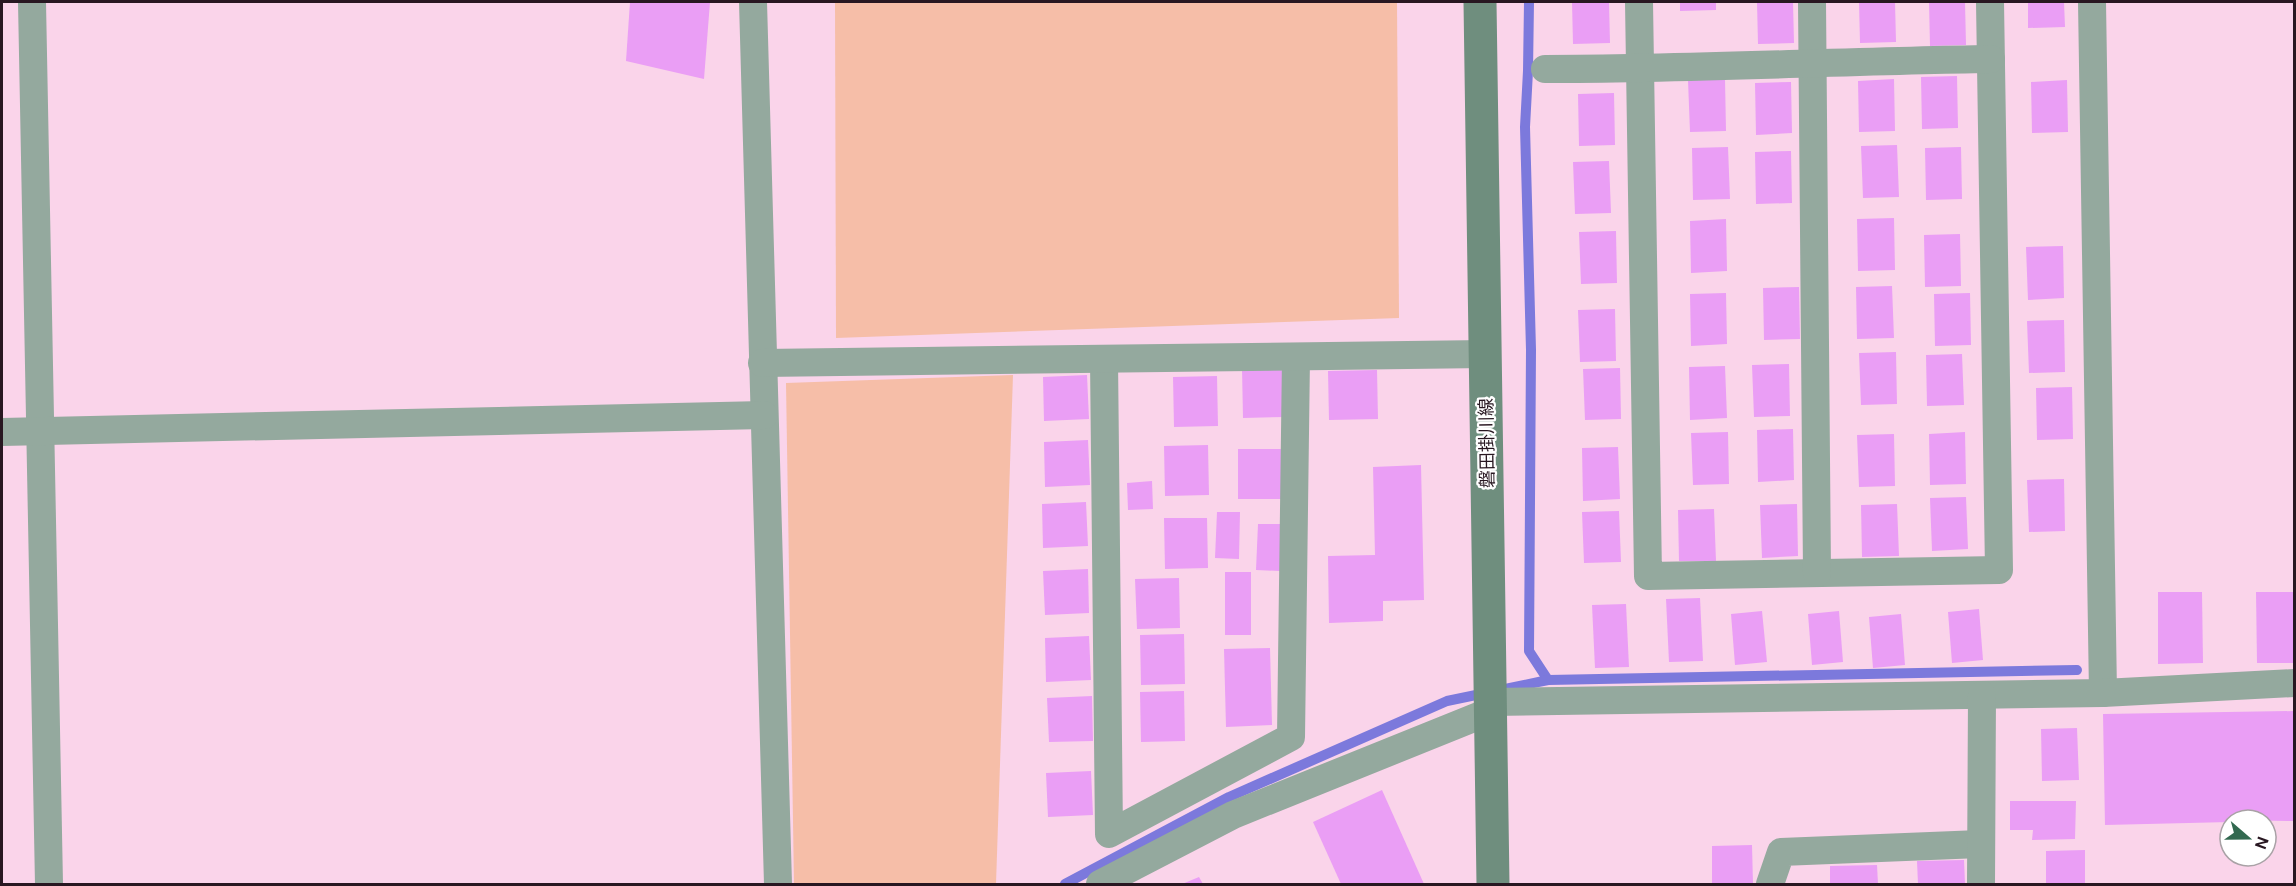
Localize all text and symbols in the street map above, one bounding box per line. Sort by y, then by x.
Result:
street label: 磐田掛川線 [1474,398,1500,488]
north arrow [2218,808,2278,868]
text: N [2250,834,2273,852]

